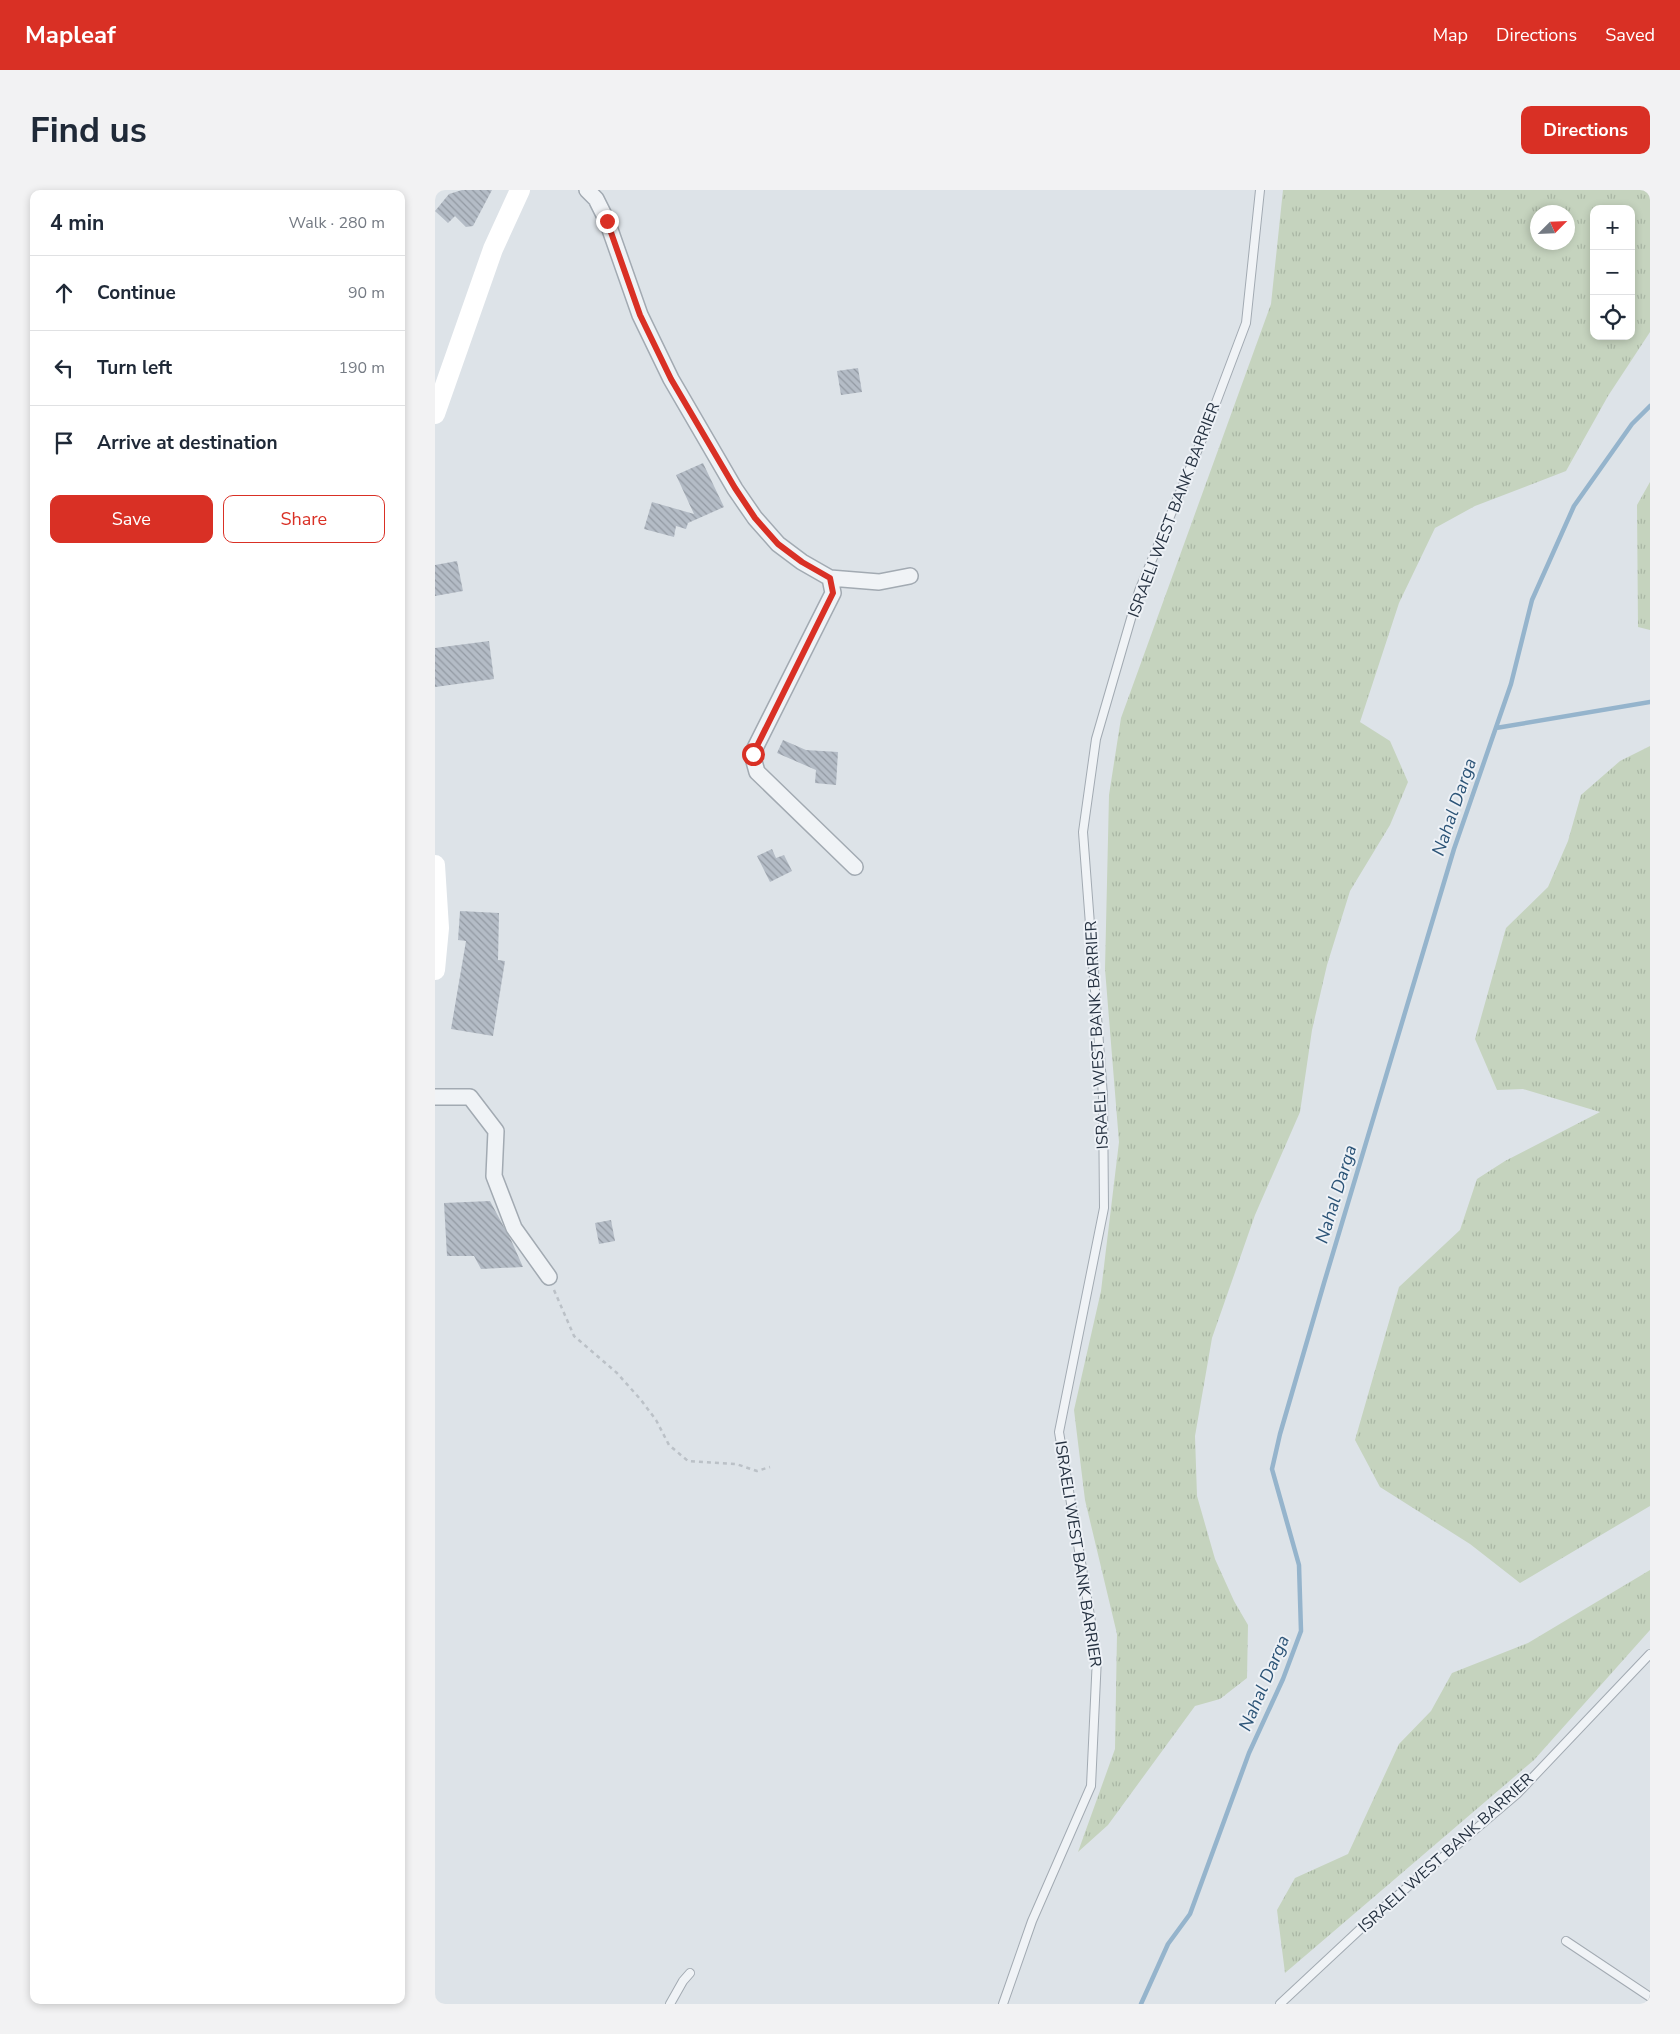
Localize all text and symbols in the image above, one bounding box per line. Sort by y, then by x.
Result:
text: Mapleaf [25,19,116,51]
text: Map [1433,23,1468,47]
text: Directions [1496,23,1577,47]
text: Saved [1605,23,1655,47]
button: Directions [1521,106,1650,154]
text: Find us [30,107,147,154]
north arrow [1530,205,1575,250]
map controls [1590,205,1635,340]
button: + [1590,205,1635,250]
text: 4 min [50,209,104,237]
route end [596,210,619,233]
text: Walk · 280 m [289,212,385,234]
button: − [1590,250,1635,295]
icon: ahead [50,279,78,307]
text: Continue [97,280,176,306]
text: 90 m [348,282,385,304]
button: locate [1590,295,1635,340]
icon: left [50,354,78,382]
text: Turn left [97,355,172,381]
text: 190 m [338,357,385,379]
street label: ISRAELI WEST BANK BARRIER [1123,399,1225,621]
icon: arrive [50,429,78,457]
text: Arrive at destination [97,430,278,456]
button: Save [50,495,213,543]
button: Share [223,495,385,543]
route start [742,743,765,766]
water label: Nahal Darga [1426,755,1482,859]
street label: ISRAELI WEST BANK BARRIER [1080,920,1114,1150]
water label: Nahal Darga [1310,1142,1362,1246]
street label: ISRAELI WEST BANK BARRIER [1049,1439,1107,1669]
water label: Nahal Darga [1233,1631,1295,1735]
street label: ISRAELI WEST BANK BARRIER [1354,1768,1539,1938]

